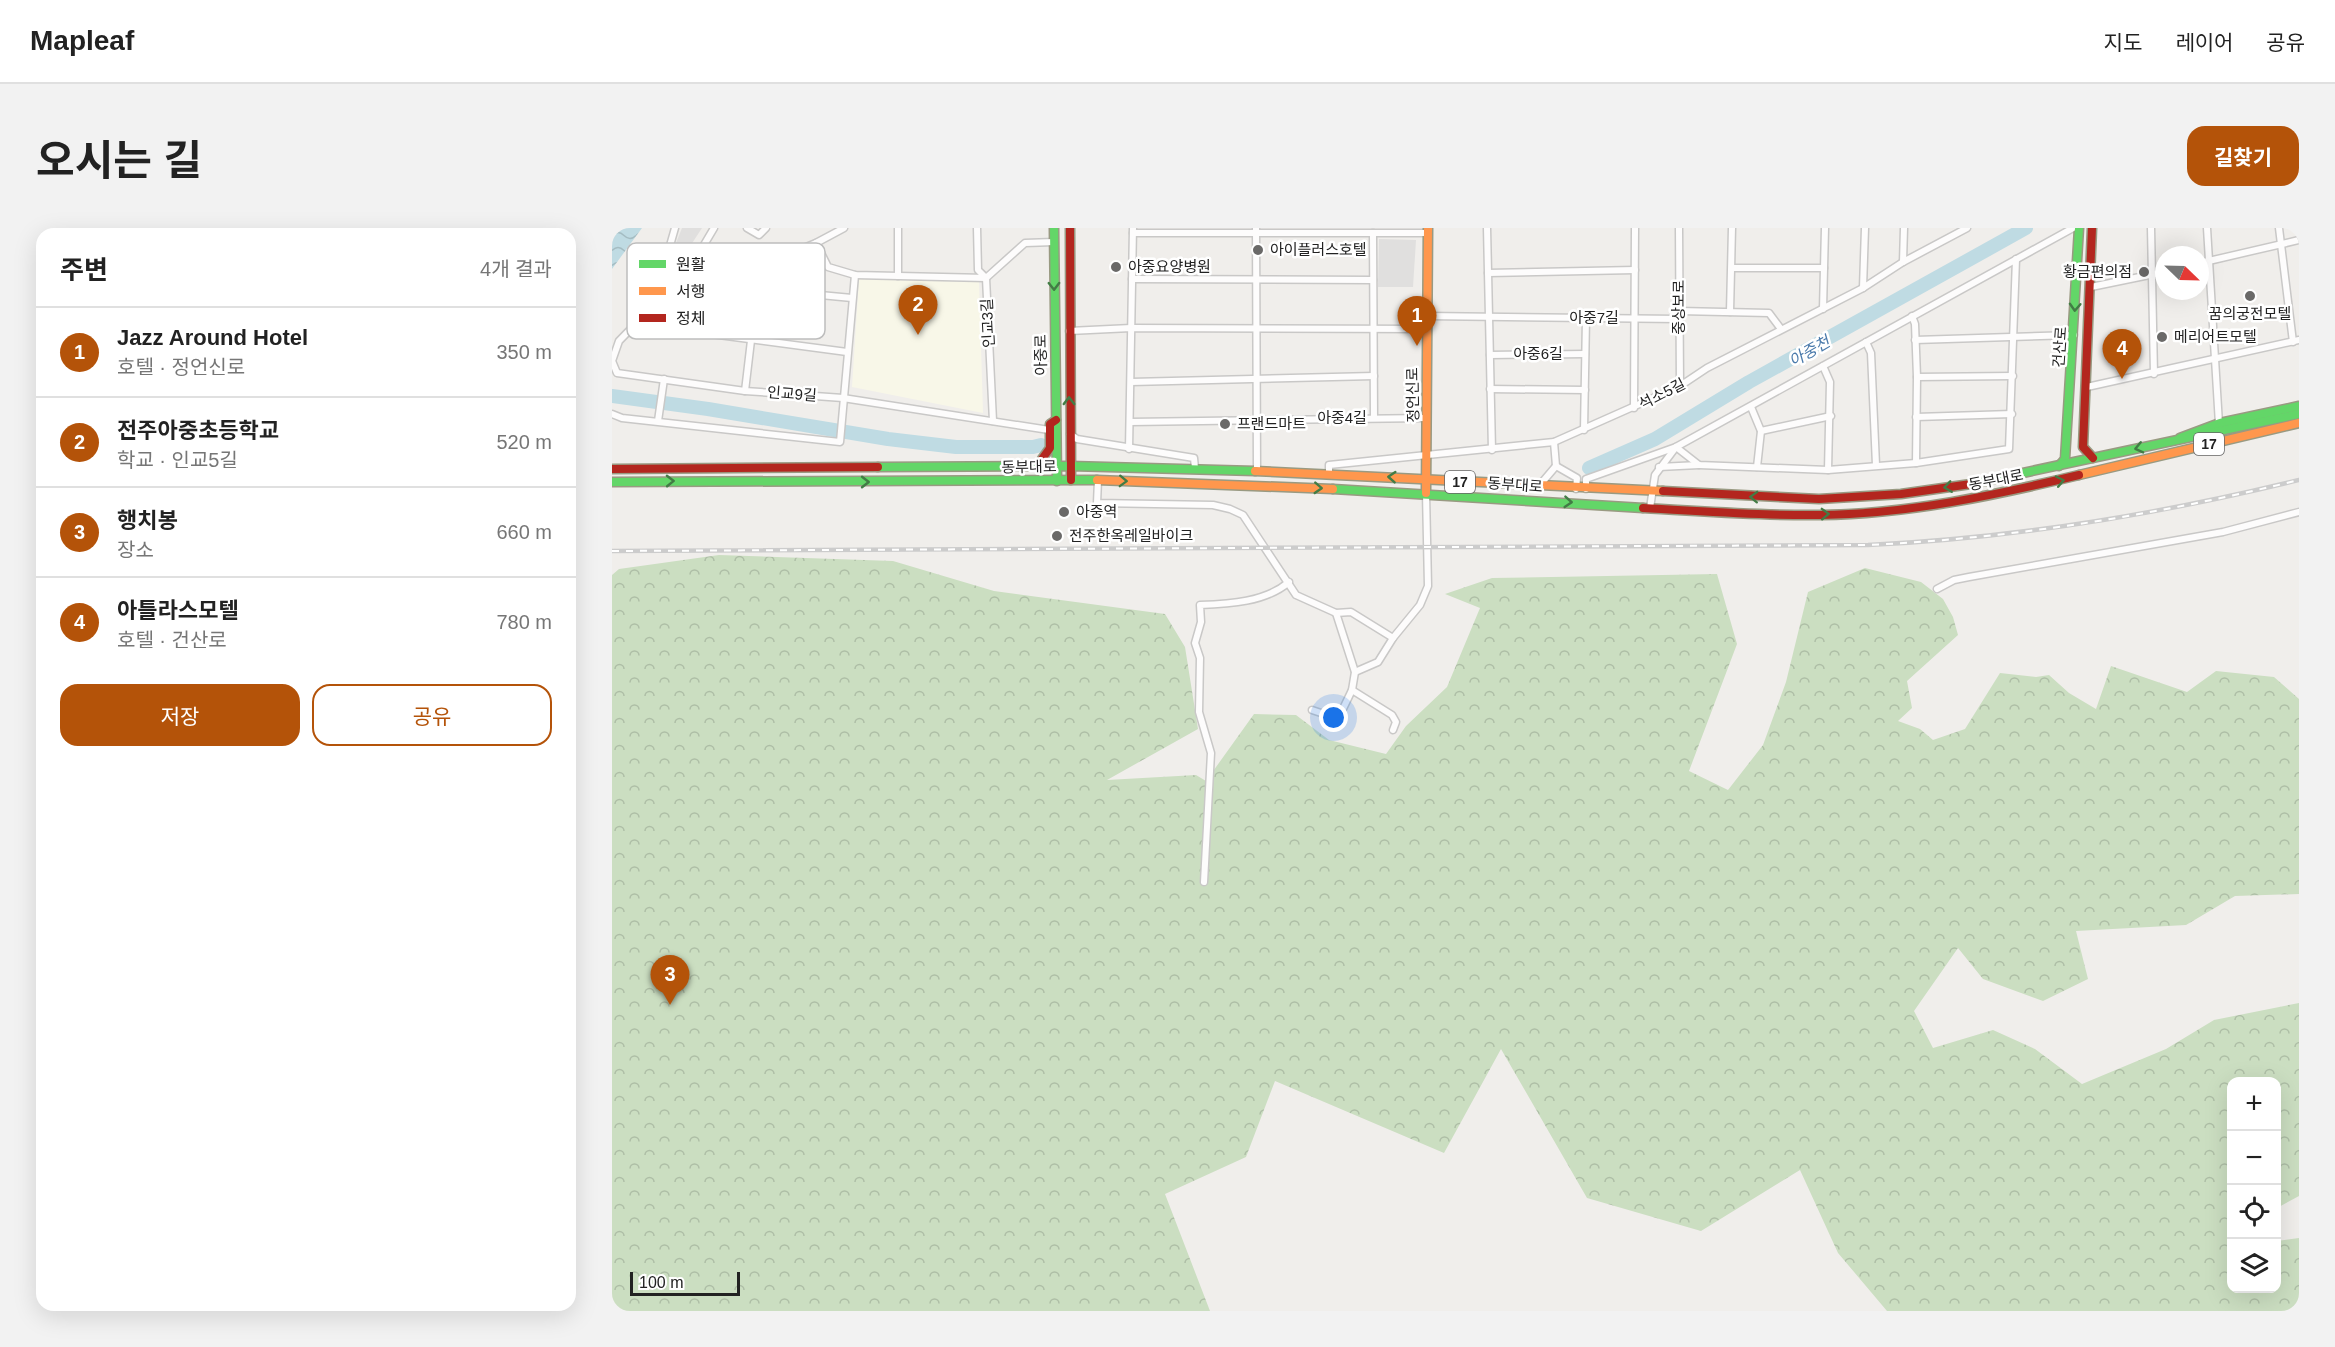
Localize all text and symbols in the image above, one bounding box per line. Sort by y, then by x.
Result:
text: Mapleaf [30,25,134,56]
text: 지도 [2104,31,2142,54]
text: 레이어 [2175,31,2233,54]
text: 공유 [2266,31,2305,54]
button: 길찾기 [2187,126,2299,186]
text: 오시는 길 [36,137,202,184]
place label: 아이플러스호텔 [1270,241,1367,258]
legend [627,243,825,339]
marker: 아이플러스호텔 [1251,243,1265,257]
north arrow [2155,246,2209,300]
text: 주변 [60,255,108,285]
text: 원활 [676,256,706,273]
text: 4개 결과 [480,258,552,280]
place label: 아중요양병원 [1128,258,1211,275]
marker: 아중요양병원 [1109,260,1123,274]
place label: 황금편의점 [2063,263,2132,280]
marker: 황금편의점 [2137,265,2151,279]
street label: 중상보로 [1670,279,1687,335]
one-way arrow [1048,282,1060,291]
text: 서행 [676,283,705,300]
pin: 2 [898,285,938,335]
marker: 꿈의궁전모텔 [2243,289,2257,303]
pin: 1 [1398,296,1436,346]
street label: 인교3길 [978,298,997,348]
one-way arrow [2069,303,2082,312]
place label: 꿈의궁전모텔 [2209,305,2291,322]
street label: 아중7길 [1569,309,1619,326]
text: 정체 [676,310,705,327]
text: Jazz Around Hotel [117,325,308,350]
street label: 건산로 [2050,326,2069,368]
place label: 메리어트모텔 [2174,328,2257,345]
pin: 4 [2102,330,2142,379]
marker: 메리어트모텔 [2155,330,2169,344]
water label: 아중천 [1786,332,1835,370]
street label: 아중로 [1032,334,1049,376]
text: 1 [74,341,85,363]
text: 350 m [496,341,552,363]
street label: 아중6길 [1513,345,1563,362]
text: 호텔 · 정언신로 [117,356,245,378]
street label: 정언신로 [1404,367,1421,423]
street label: 석소5길 [1636,375,1688,412]
street label: 인교9길 [767,383,817,404]
one-way arrow [1063,396,1075,405]
street label: 아중4길 [1317,409,1367,426]
place label: 프랜드마트 [1237,415,1306,432]
marker: 프랜드마트 [1218,417,1232,431]
text: 전주아중초등학교 [117,418,279,443]
text: 2 [74,431,85,453]
text: 520 m [496,431,552,453]
road number: 17 [2194,433,2224,455]
one-way arrow [2134,440,2144,453]
text: 학교 · 인교5길 [117,449,238,471]
street label: 동부대로 [1001,458,1057,475]
street label: 동부대로 [1967,466,2025,493]
one-way arrow [1387,471,1396,484]
road number: 17 [1445,471,1475,493]
one-way arrow [1119,474,1128,487]
street label: 동부대로 [1487,474,1543,495]
one-way arrow [666,475,675,487]
one-way arrow [2054,475,2064,488]
one-way arrow [861,476,870,488]
one-way arrow [1314,481,1323,494]
one-way arrow [1944,481,1953,493]
one-way arrow [1750,491,1759,504]
one-way arrow [1563,496,1572,509]
place label: 아중역 [1076,503,1117,520]
marker: 아중역 [1057,505,1071,519]
text: 행치봉 [117,508,178,533]
one-way arrow [1821,508,1830,521]
text: 3 [74,521,85,543]
text: 660 m [496,521,552,543]
place label: 전주한옥레일바이크 [1069,527,1193,544]
marker: 전주한옥레일바이크 [1050,529,1064,543]
text: 장소 [117,539,154,561]
text: 아틀라스모텔 [117,598,238,623]
text: 4 [74,611,85,633]
text: 780 m [496,611,552,633]
text: 호텔 · 건산로 [117,629,227,651]
button: 저장 [60,684,300,746]
button: 공유 [312,684,552,746]
your location [1319,703,1348,732]
pin: 3 [650,956,690,1005]
map controls [2227,1077,2281,1293]
button: + [2227,1077,2281,1131]
button: − [2227,1131,2281,1185]
button: locate [2227,1185,2281,1239]
button: layers [2227,1239,2281,1293]
scale bar [630,1269,740,1296]
text: 100 m [639,1274,683,1291]

